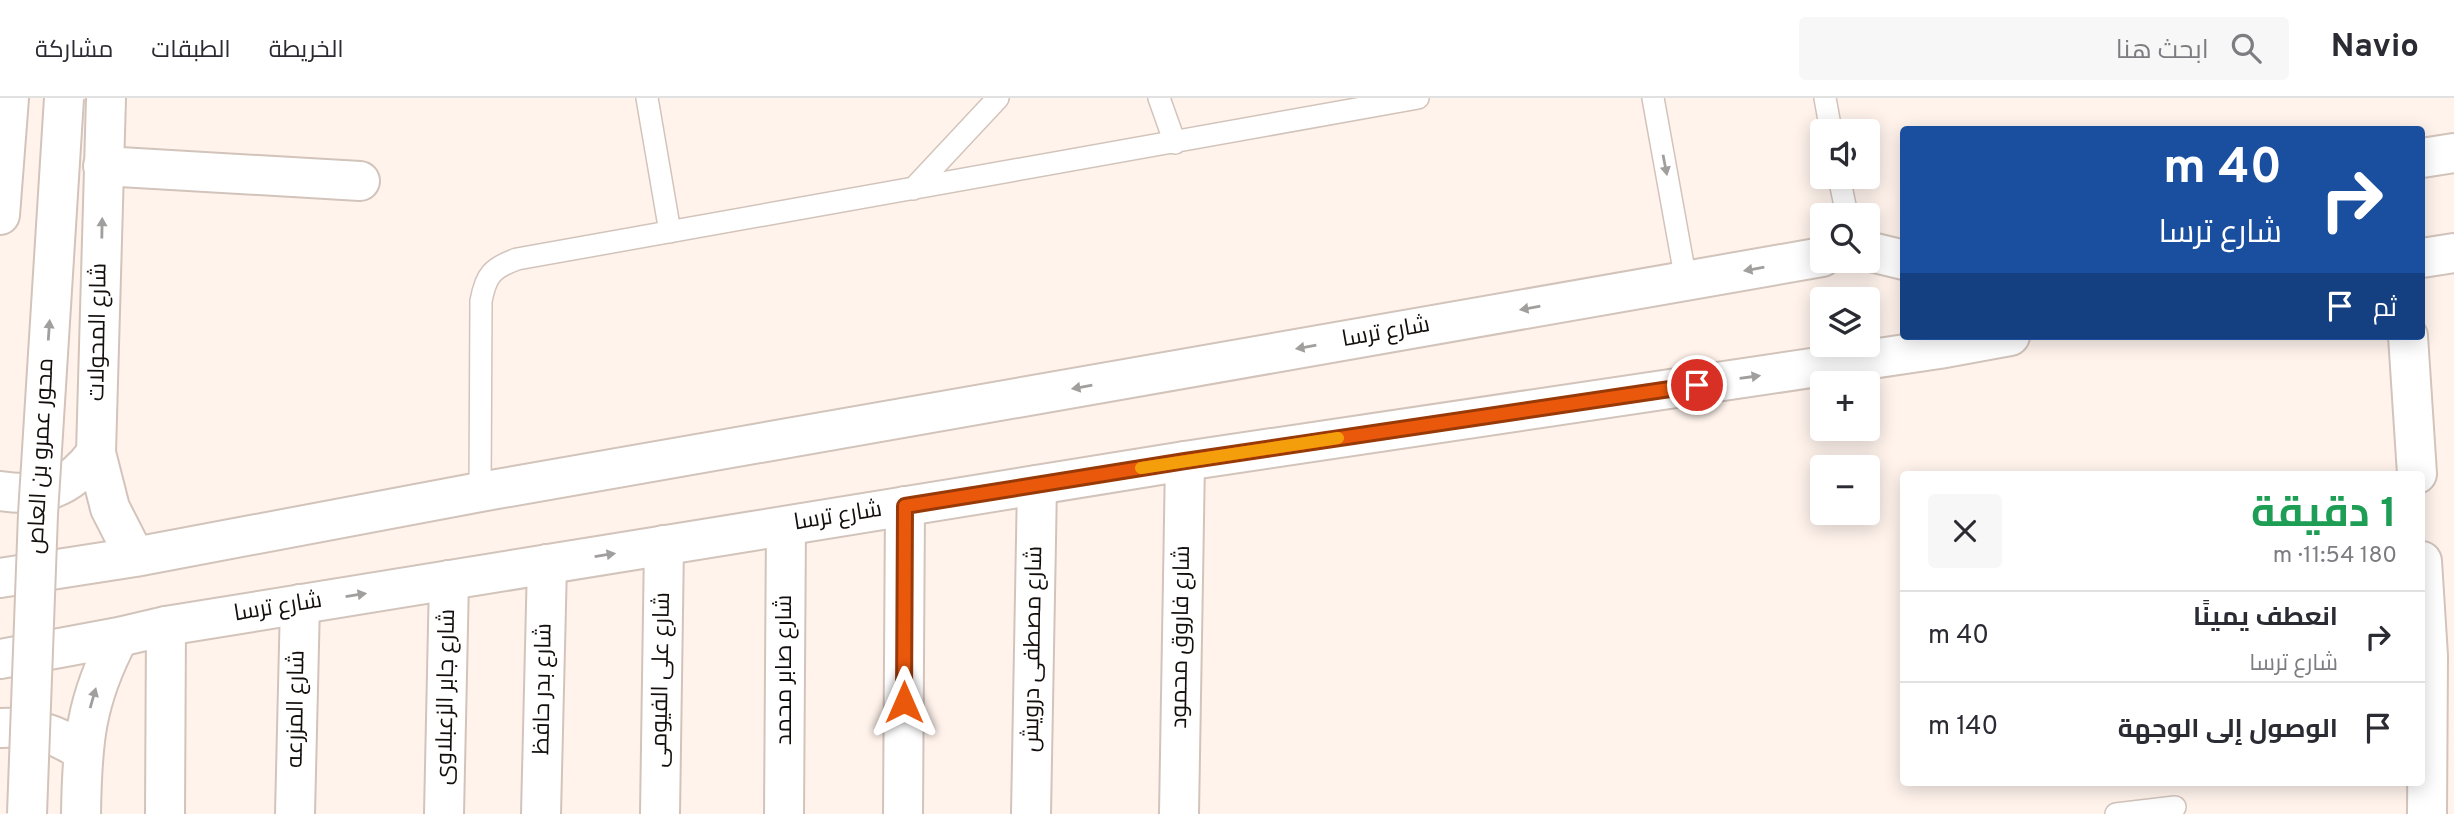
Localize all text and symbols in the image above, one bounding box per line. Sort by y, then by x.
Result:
search box [1799,17,2289,80]
text: Navio [2331,27,2419,69]
icon: search [2227,29,2265,67]
text: ابحث هنا [2116,35,2209,68]
text: مشاركة [35,36,113,66]
text: الطبقات [151,36,231,66]
text: الخريطة [269,36,344,66]
map controls [1810,119,1880,525]
button: sound [1810,119,1880,189]
text: 40 m [2163,139,2282,201]
one-way arrow [1660,154,1671,176]
icon: right [2306,154,2397,245]
button: search [1810,203,1880,273]
text: شارع ترسا [2158,214,2282,254]
one-way arrow [96,216,107,238]
street label: شارع المحولات [83,263,115,401]
one-way arrow [1743,264,1765,275]
button: layers [1810,287,1880,357]
icon: arrive [2321,287,2359,325]
text: ثم [2373,293,2397,326]
one-way arrow [1519,303,1541,314]
street label: شارع ترسا [1340,311,1432,355]
one-way arrow [44,319,55,341]
one-way arrow [1295,342,1317,353]
pin [1667,355,1727,415]
street label: محور عمرو بن العاص [22,357,62,555]
icon: arrive [1678,366,1716,404]
one-way arrow [1739,371,1761,382]
button: + [1810,371,1880,441]
one-way arrow [1071,381,1093,392]
button: − [1810,455,1880,525]
text: 1 دقيقة [2251,489,2397,542]
button: close [1928,494,2002,568]
street label: شارع ترسا [792,496,884,538]
text: 180 m · 11:54 [2273,542,2397,571]
street label: شارع مصطفى درويش [1018,545,1050,753]
street label: شارع فاروق محمود [1166,545,1198,729]
one-way arrow [594,549,616,560]
street label: شارع ترسا [232,587,324,629]
one-way arrow [346,589,368,600]
street label: شارع على الفيومى [646,592,678,768]
street label: شارع صابر محمد [771,595,800,745]
text: انعطف يمينًا [2193,602,2338,635]
street label: شارع جابر الزعبلاوى [431,609,463,785]
icon: right [2359,618,2397,656]
text: 40 m [1928,620,1989,653]
street label: شارع بدر حافظ [528,623,560,755]
street label: شارع المزرعه [281,650,313,768]
text: شارع ترسا [2249,650,2338,679]
position arrow [867,665,941,739]
one-way arrow [88,687,98,708]
icon: arrive [2359,709,2397,747]
text: 140 m [1928,711,1998,744]
text: الوصول إلى الوجهة [2118,714,2338,747]

